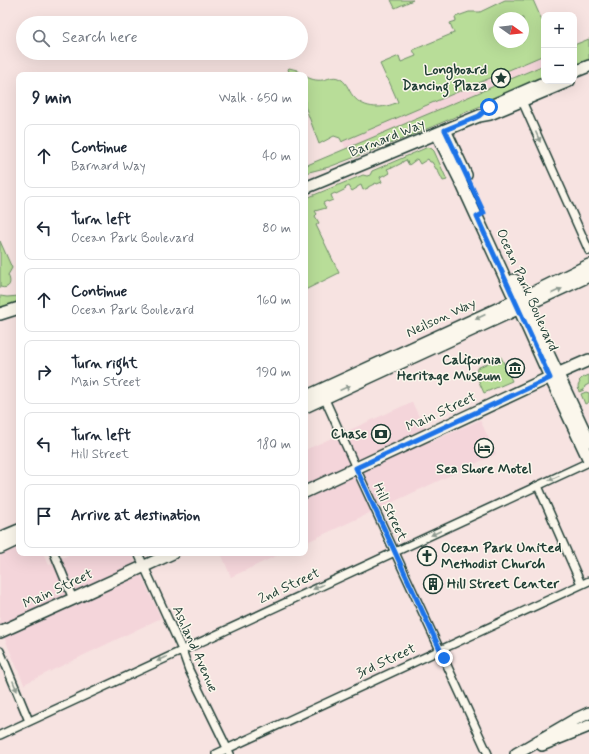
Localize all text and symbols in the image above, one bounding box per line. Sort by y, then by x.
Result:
north arrow [493,12,529,48]
map controls [541,12,577,84]
button: + [541,12,577,48]
search box [16,16,308,60]
icon: search [30,27,52,49]
text: Search here [62,28,138,48]
button: − [541,48,577,84]
place label: Longboard Dancing Plaza [402,61,487,98]
place icon: Longboard Dancing Plaza [490,67,512,89]
text: 9 min [32,87,72,109]
text: Walk · 650 m [219,90,292,107]
route start [480,98,498,116]
street label: Barnard Way [346,115,428,161]
one-way arrow [535,131,541,142]
text: Continue [71,138,127,158]
icon: ahead [33,145,55,167]
text: 40 m [262,148,291,165]
text: Barnard Way [71,158,146,175]
text: Turn left [71,210,131,230]
icon: left [33,217,55,239]
text: 80 m [262,220,291,237]
street label: Ocean Park Boulevard [492,226,562,354]
text: Ocean Park Boulevard [71,230,194,247]
text: Continue [71,282,127,302]
one-way arrow [552,288,563,294]
icon: ahead [33,289,55,311]
text: 160 m [256,292,291,309]
street label: Neilson Way [403,294,479,342]
text: Ocean Park Boulevard [71,302,194,319]
one-way arrow [474,313,486,320]
place label: California Heritage Museum [397,351,501,386]
text: Turn right [71,354,138,374]
museum icon: California Heritage Museum [504,357,526,379]
icon: right [33,361,55,383]
text: 190 m [256,364,291,381]
text: Main Street [71,374,141,391]
one-way arrow [339,385,350,391]
street label: Main Street [403,388,479,436]
bank icon: Chase [370,423,392,445]
place label: Chase [331,425,367,443]
text: Turn left [71,426,131,446]
icon: left [33,433,55,455]
text: 180 m [256,436,291,453]
hotel icon: Sea Shore Motel [473,437,495,459]
text: Hill Street [71,446,129,463]
place label: Sea Shore Motel [436,460,532,478]
one-way arrow [548,475,559,481]
street label: Hill Street [369,480,412,545]
icon: arrive [33,505,55,527]
text: Arrive at destination [71,506,200,526]
one-way arrow [430,530,441,536]
place label: Ocean Park United Methodist Church [441,539,562,573]
church icon: Ocean Park United Methodist Church [416,545,438,567]
street label: 2nd Street [255,564,323,608]
street label: Main Street [20,565,96,613]
building icon: Hill Street Center [422,573,444,595]
place label: Hill Street Center [447,575,560,593]
one-way arrow [311,585,323,591]
street label: Ashland Avenue [168,603,222,695]
street label: 3rd Street [353,639,419,683]
route end [435,649,453,667]
one-way arrow [156,656,167,662]
one-way arrow [12,680,18,691]

